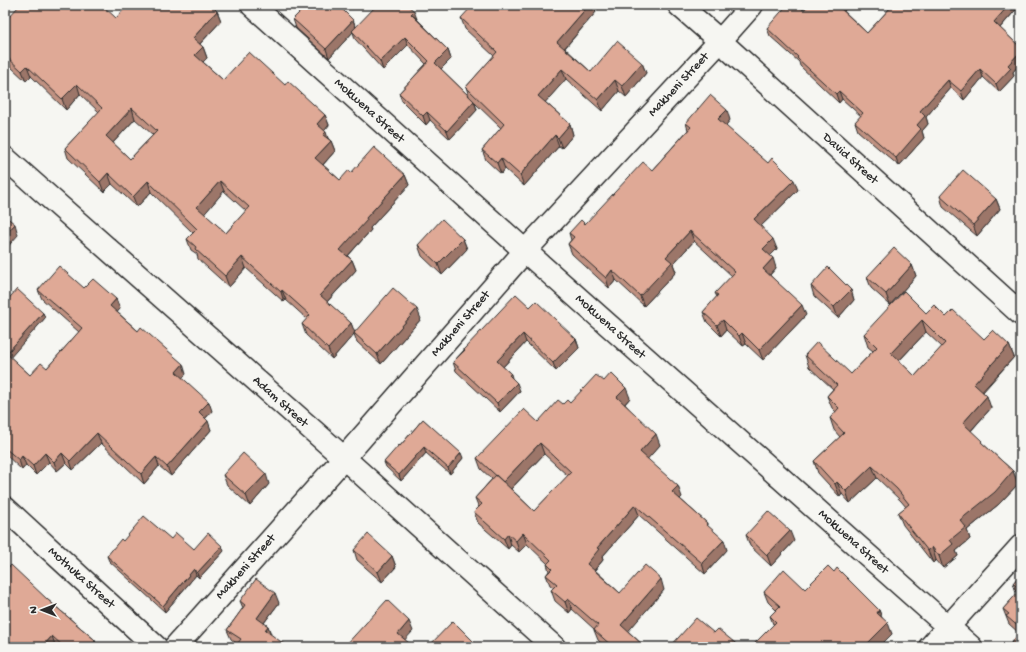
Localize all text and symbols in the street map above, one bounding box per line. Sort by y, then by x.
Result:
street label: Makheni Street [645,48,714,120]
street label: Mokwena Street [331,75,409,148]
street label: David Street [818,129,882,189]
street label: Makheni Street [428,287,495,360]
street label: Mokwena Street [572,291,650,364]
street label: Adam Street [249,373,312,432]
street label: Mokwena Street [815,506,893,579]
street label: Makheni Street [213,530,280,603]
street label: Mothuka Street [44,544,119,613]
north arrow [22,590,62,630]
text: N [28,606,40,614]

